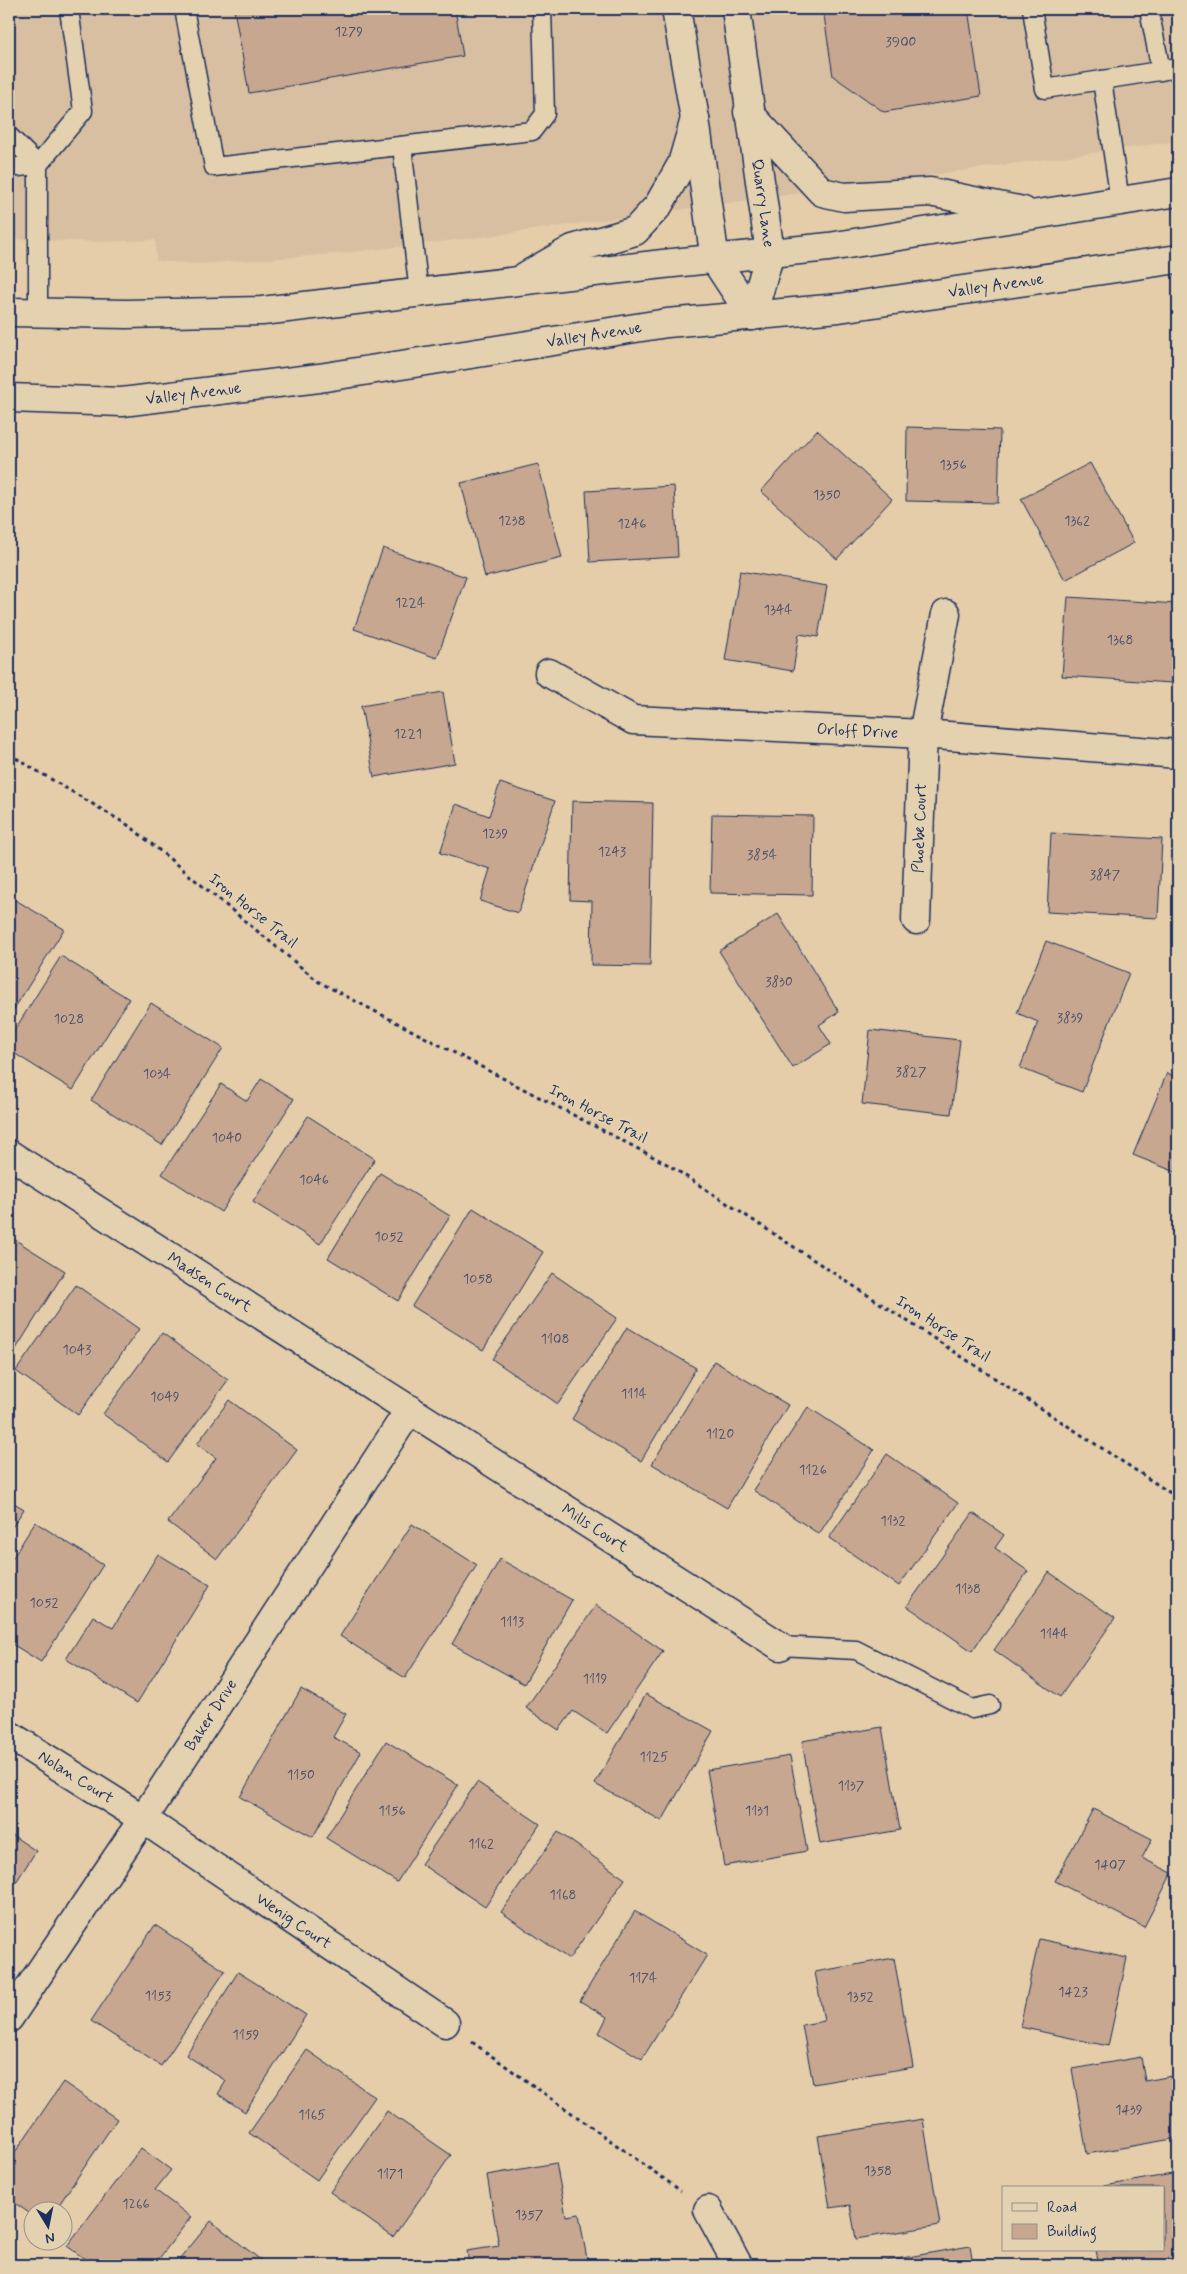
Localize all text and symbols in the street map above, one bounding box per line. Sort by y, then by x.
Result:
house number: 1279 [335,23,363,41]
house number: 3900 [886,33,917,51]
street label: Quarry Lane [746,158,780,249]
street label: Valley Avenue [947,268,1045,303]
street label: Valley Avenue [545,317,644,352]
street label: Valley Avenue [144,377,243,410]
house number: 1356 [939,456,967,474]
house number: 1350 [813,486,841,504]
house number: 1238 [498,512,526,530]
house number: 1362 [1064,512,1090,530]
house number: 1246 [617,515,647,533]
house number: 1224 [395,594,425,612]
house number: 1344 [764,601,792,619]
house number: 1368 [1107,631,1133,649]
street label: Orloff Drive [816,718,899,743]
house number: 1221 [394,725,422,743]
street label: Phoebe Court [907,782,932,873]
house number: 1239 [482,825,508,843]
house number: 1243 [598,843,626,861]
house number: 3854 [747,846,777,864]
house number: 3847 [1090,866,1121,884]
street label: Iron Horse Trail [204,869,302,953]
house number: 3830 [765,973,793,991]
house number: 3839 [1057,1009,1083,1027]
house number: 1028 [54,1010,84,1028]
house number: 3827 [896,1063,927,1081]
house number: 1034 [143,1065,171,1083]
street label: Iron Horse Trail [545,1079,651,1149]
house number: 1040 [212,1129,242,1147]
house number: 1046 [299,1171,329,1189]
house number: 1052 [375,1228,404,1246]
street label: Madsen Court [163,1247,257,1317]
house number: 1058 [463,1270,493,1288]
street label: Iron Horse Trail [892,1291,994,1367]
house number: 1108 [541,1330,569,1348]
house number: 1043 [63,1341,91,1359]
house number: 1114 [621,1385,647,1403]
house number: 1049 [150,1388,180,1406]
house number: 1120 [706,1425,734,1443]
house number: 1126 [799,1461,827,1479]
street label: Mills Court [557,1499,633,1557]
house number: 1132 [881,1512,906,1530]
house number: 1138 [955,1580,981,1598]
house number: 1052 [30,1594,59,1612]
house number: 1113 [500,1613,524,1631]
house number: 1144 [1040,1625,1068,1643]
house number: 1119 [583,1670,607,1688]
street label: Baker Drive [180,1675,242,1755]
street label: Nolan Court [34,1745,118,1809]
house number: 1125 [639,1748,669,1766]
house number: 1150 [287,1766,315,1784]
house number: 1137 [838,1777,865,1795]
house number: 1156 [378,1802,406,1820]
house number: 1131 [745,1802,769,1820]
house number: 1162 [468,1835,494,1853]
house number: 1407 [1094,1856,1126,1874]
house number: 1168 [550,1886,576,1904]
street label: Wenig Court [252,1888,336,1954]
house number: 1174 [629,1969,657,1987]
house number: 1423 [1058,1983,1088,2001]
house number: 1153 [145,1987,171,2005]
house number: 1352 [847,1988,874,2006]
house number: 1159 [233,2026,260,2044]
house number: 1439 [1115,2101,1143,2119]
house number: 1165 [298,2106,326,2124]
house number: 1358 [864,2162,892,2180]
house number: 1171 [377,2165,403,2183]
legend [1002,2186,1164,2252]
house number: 1266 [122,2195,150,2213]
text: Road [1047,2198,1077,2218]
north arrow [22,2202,72,2252]
house number: 1357 [515,2206,544,2224]
text: Building [1047,2222,1097,2243]
text: N [44,2228,56,2247]

